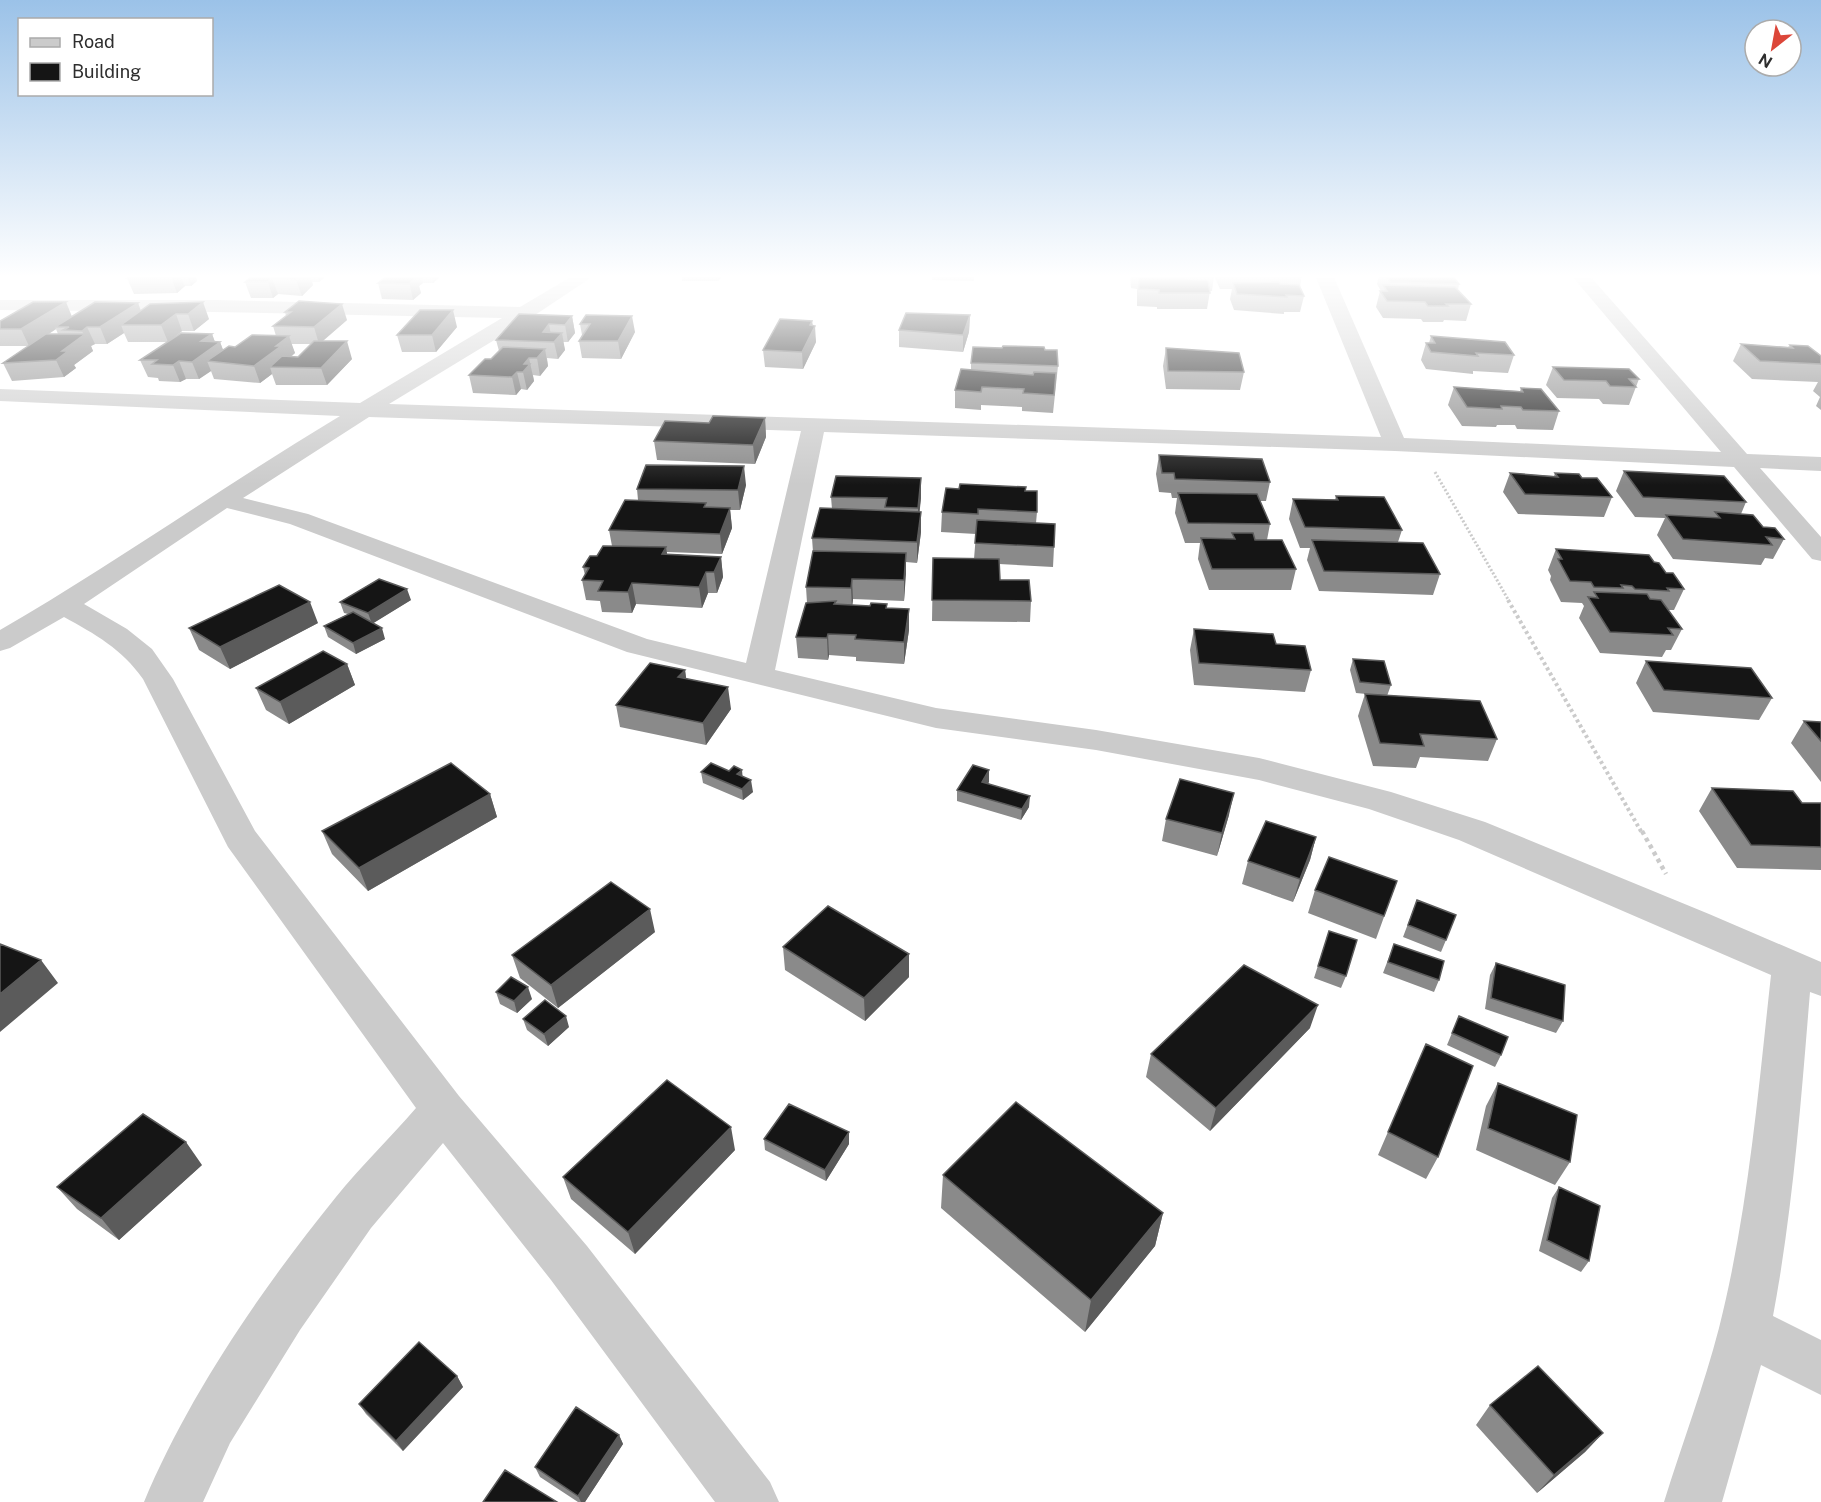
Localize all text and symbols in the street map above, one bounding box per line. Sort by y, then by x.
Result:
legend [18,18,213,96]
north arrow [1743,18,1803,78]
text: Road [72,31,115,52]
text: N [1755,49,1776,72]
text: Building [72,61,141,82]

